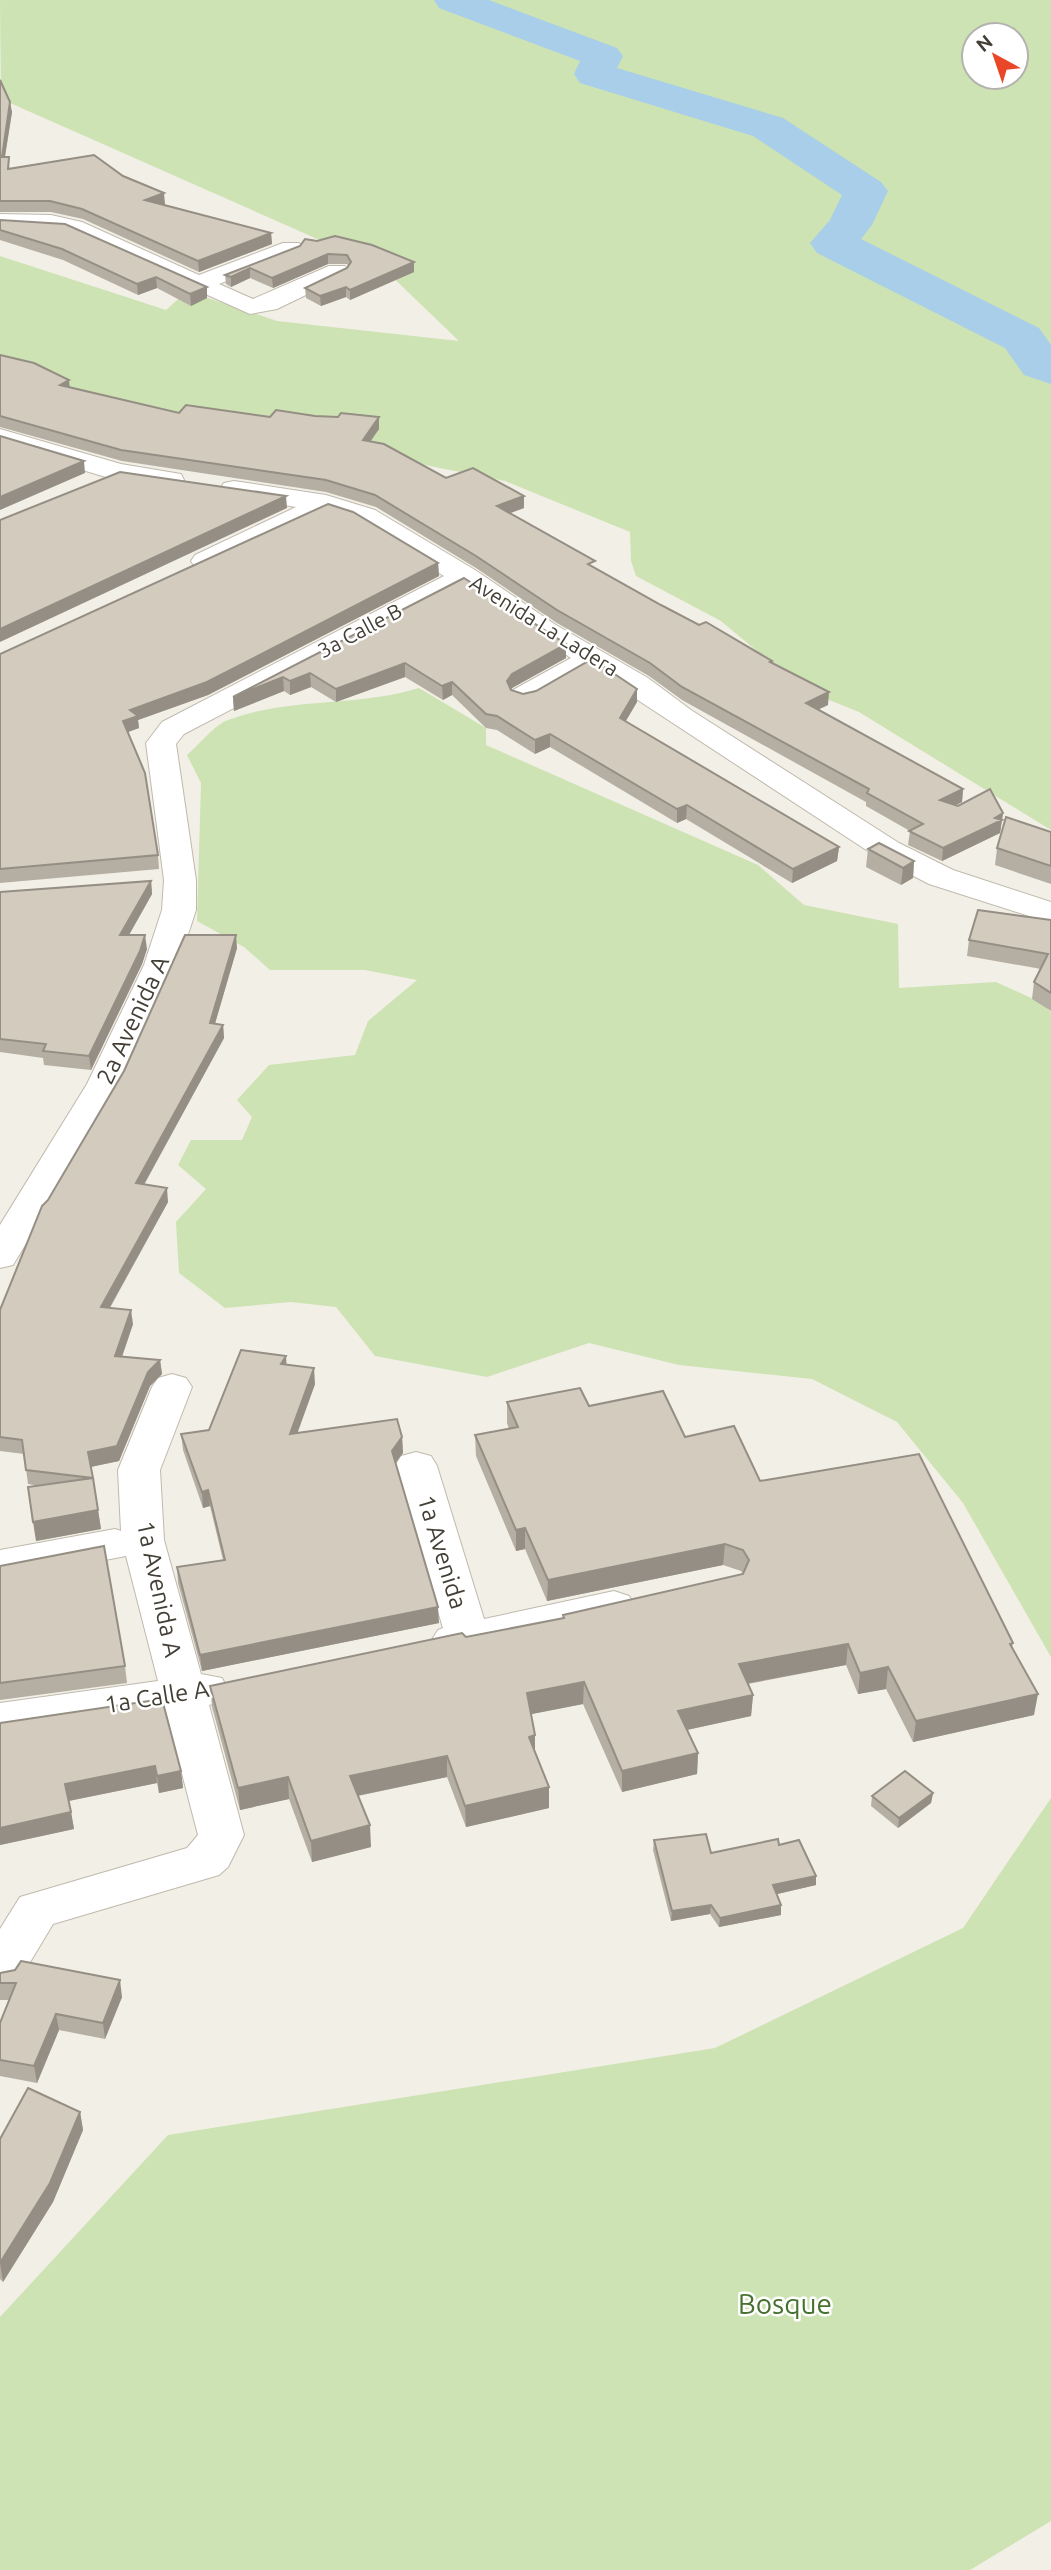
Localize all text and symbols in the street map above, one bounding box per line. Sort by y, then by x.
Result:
north arrow [960,21,1030,91]
text: N [972,30,997,56]
street label: Avenida La Ladera [466,570,623,681]
street label: 3a Calle B [313,598,406,662]
street label: 2a Avenida A [91,951,174,1088]
street label: 1a Avenida [412,1492,473,1612]
street label: 1a Avenida A [132,1518,187,1660]
street label: 1a Calle A [103,1675,211,1718]
park label: Bosque [738,2288,832,2319]

